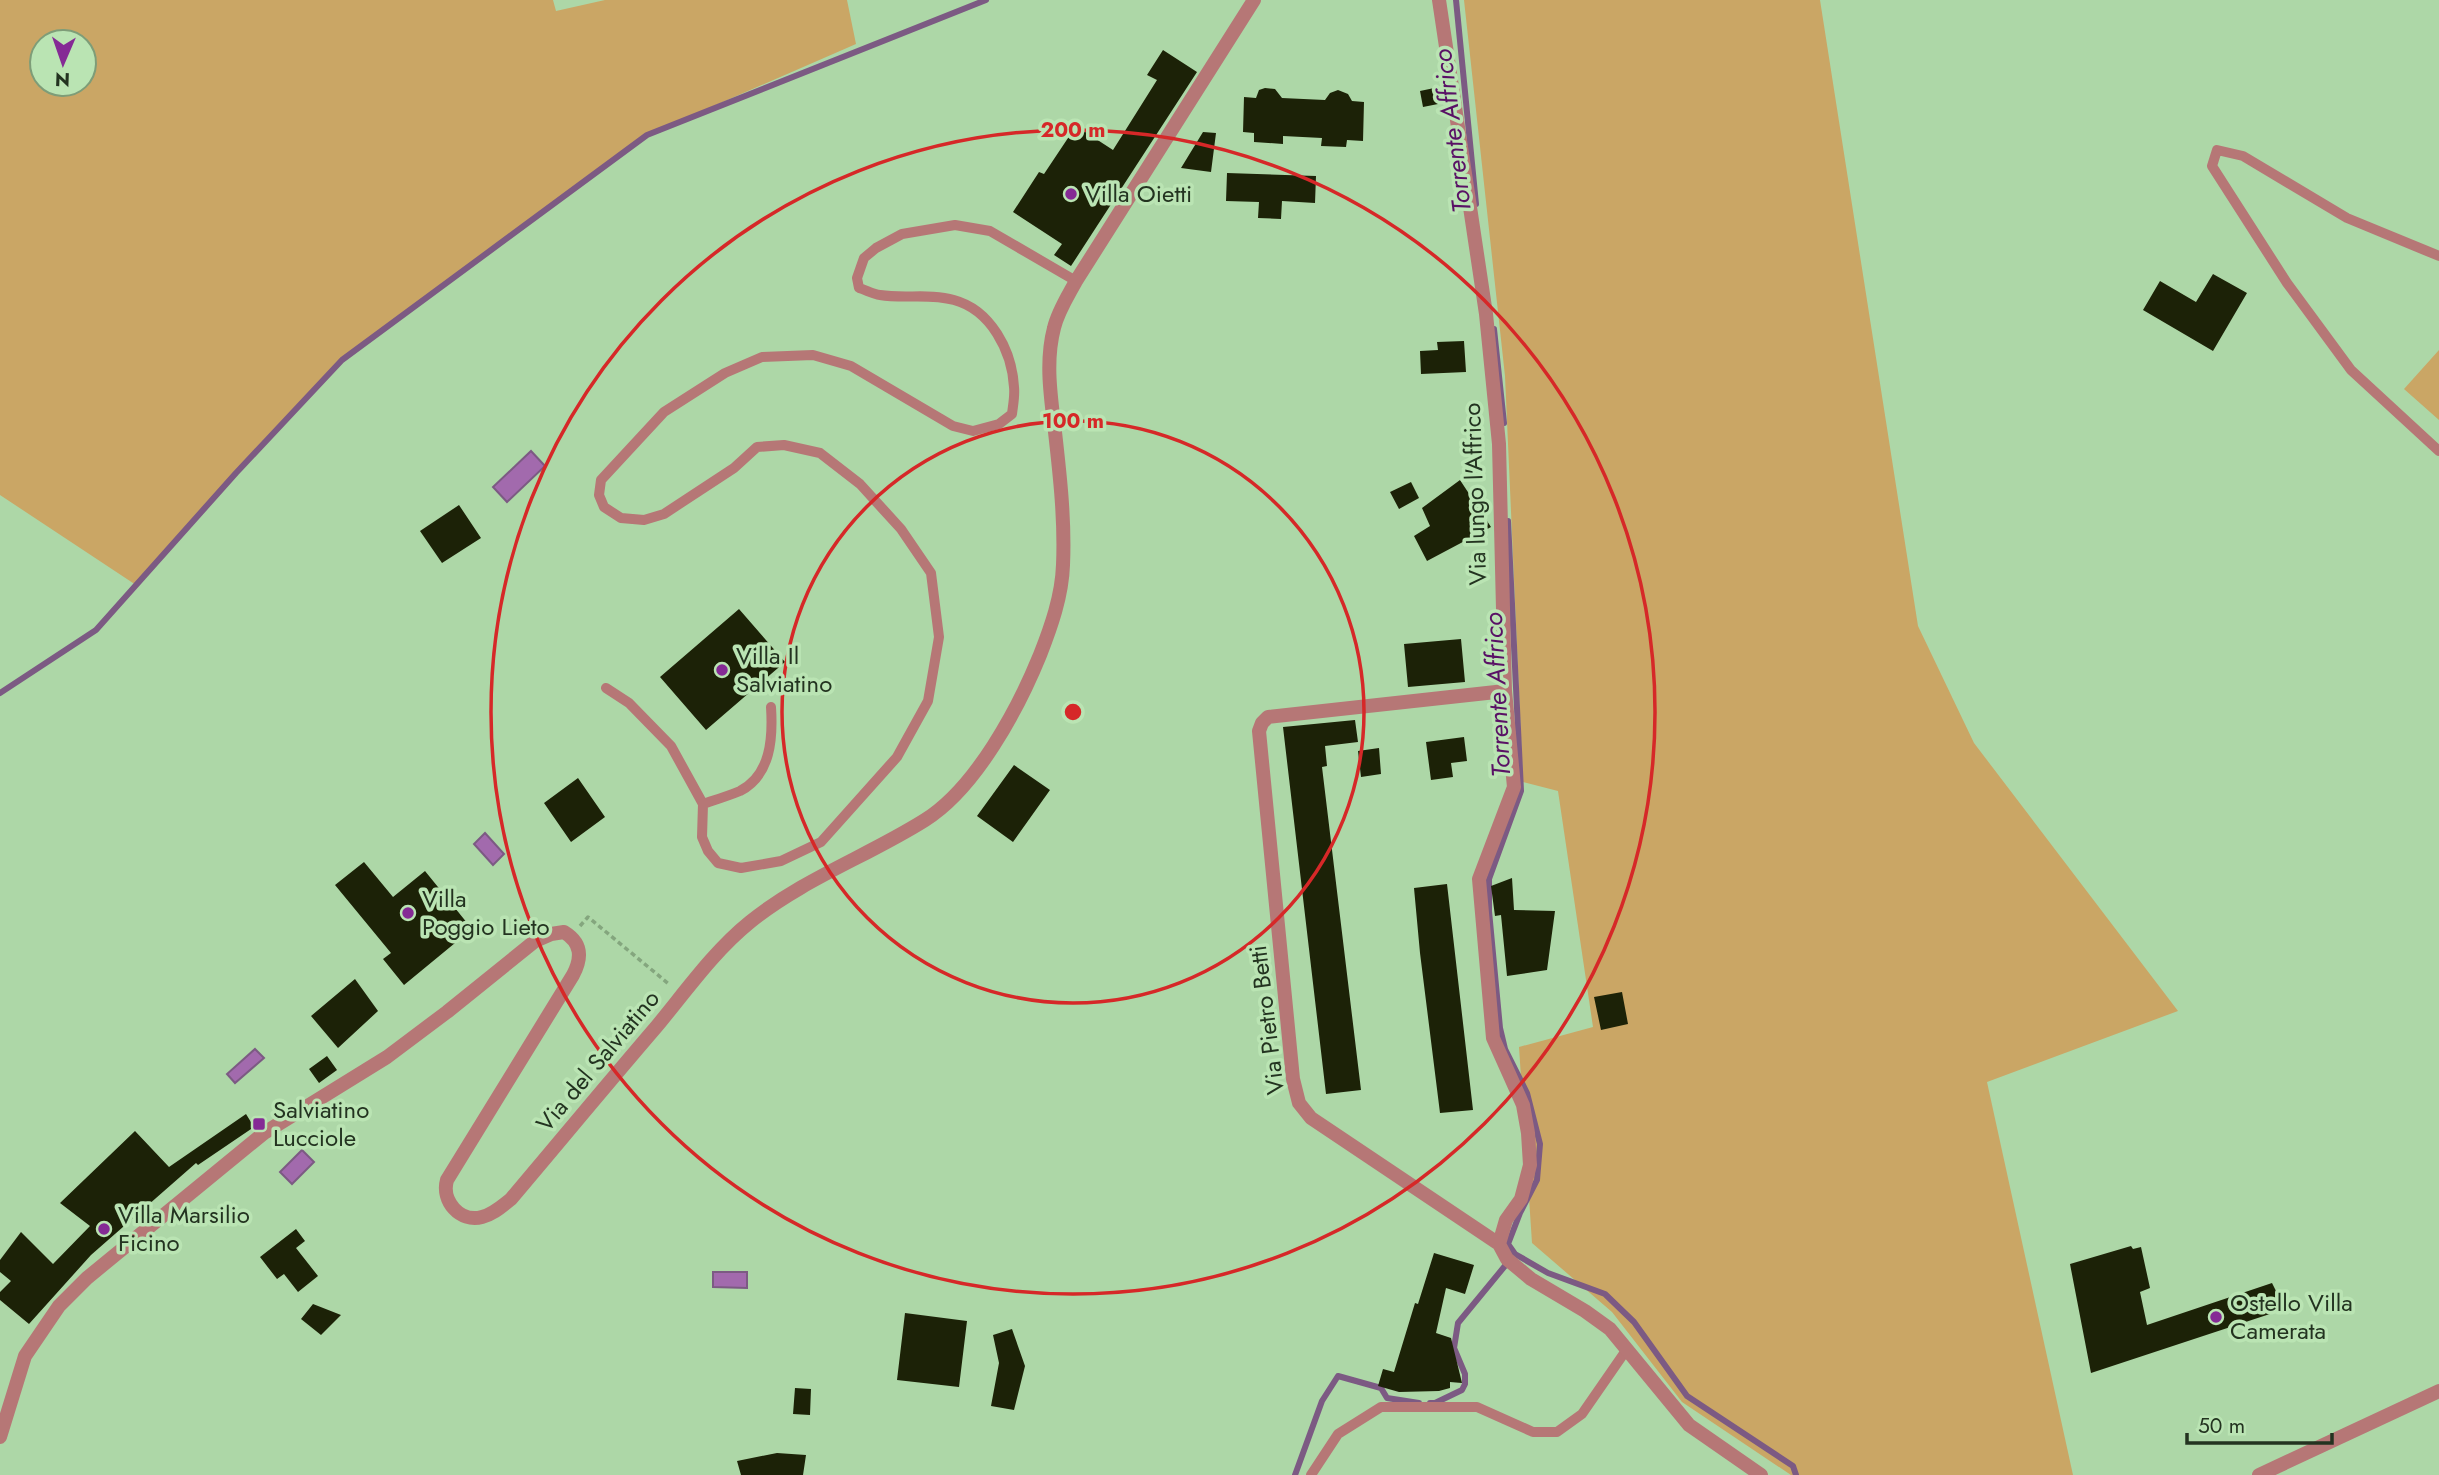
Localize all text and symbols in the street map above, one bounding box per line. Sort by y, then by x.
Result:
north arrow [28,28,98,98]
water label: Torrente Affrico [1423,47,1481,215]
text: N [54,66,70,93]
text: 200 m [1040,115,1106,145]
place label: Villa Oietti [1085,176,1192,211]
marker: Villa Oietti [1063,186,1079,202]
street label: Via lungo l'Affrico [1454,402,1495,586]
text: 100 m [1042,406,1104,436]
water label: Torrente Affrico [1474,611,1520,778]
place label: Villa Il Salviatino [736,638,832,701]
marker: Villa Il Salviatino [714,662,730,678]
centre of rings [1061,700,1085,724]
place label: Villa Poggio Lieto [422,881,550,944]
marker: Villa Poggio Lieto [400,905,416,921]
street label: Via Pietro Betti [1240,943,1293,1097]
street label: Via del Salviatino [528,982,668,1139]
place label: Salviatino Lucciole [273,1092,369,1155]
marker: Salviatino Lucciole [251,1116,267,1132]
place label: Villa Marsilio Ficino [118,1197,250,1260]
marker: Villa Marsilio Ficino [96,1221,112,1237]
place label: Ostello Villa Camerata [2230,1285,2353,1348]
marker: Ostello Villa Camerata [2208,1309,2224,1325]
scale bar [2187,1402,2332,1446]
text: 50 m [2198,1411,2245,1441]

